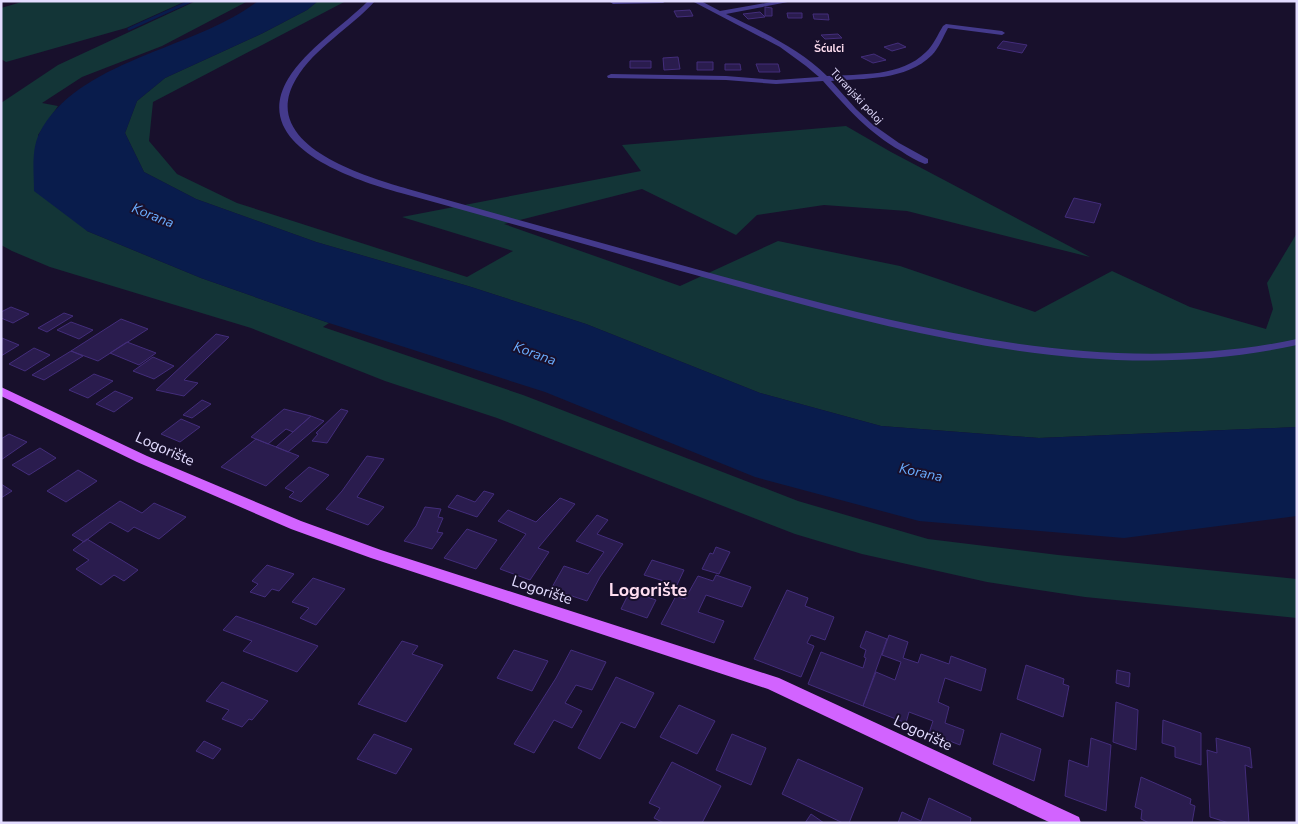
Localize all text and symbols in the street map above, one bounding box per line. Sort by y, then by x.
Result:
district label: Šćulci [814,40,844,56]
street label: Turanjski poloj [827,65,886,127]
water label: Korana [129,198,177,233]
water label: Korana [511,337,559,370]
street label: Logorište [132,427,198,471]
water label: Korana [897,459,944,486]
street label: Logorište [509,571,575,609]
district label: Logorište [609,578,688,602]
street label: Logorište [890,711,956,755]

